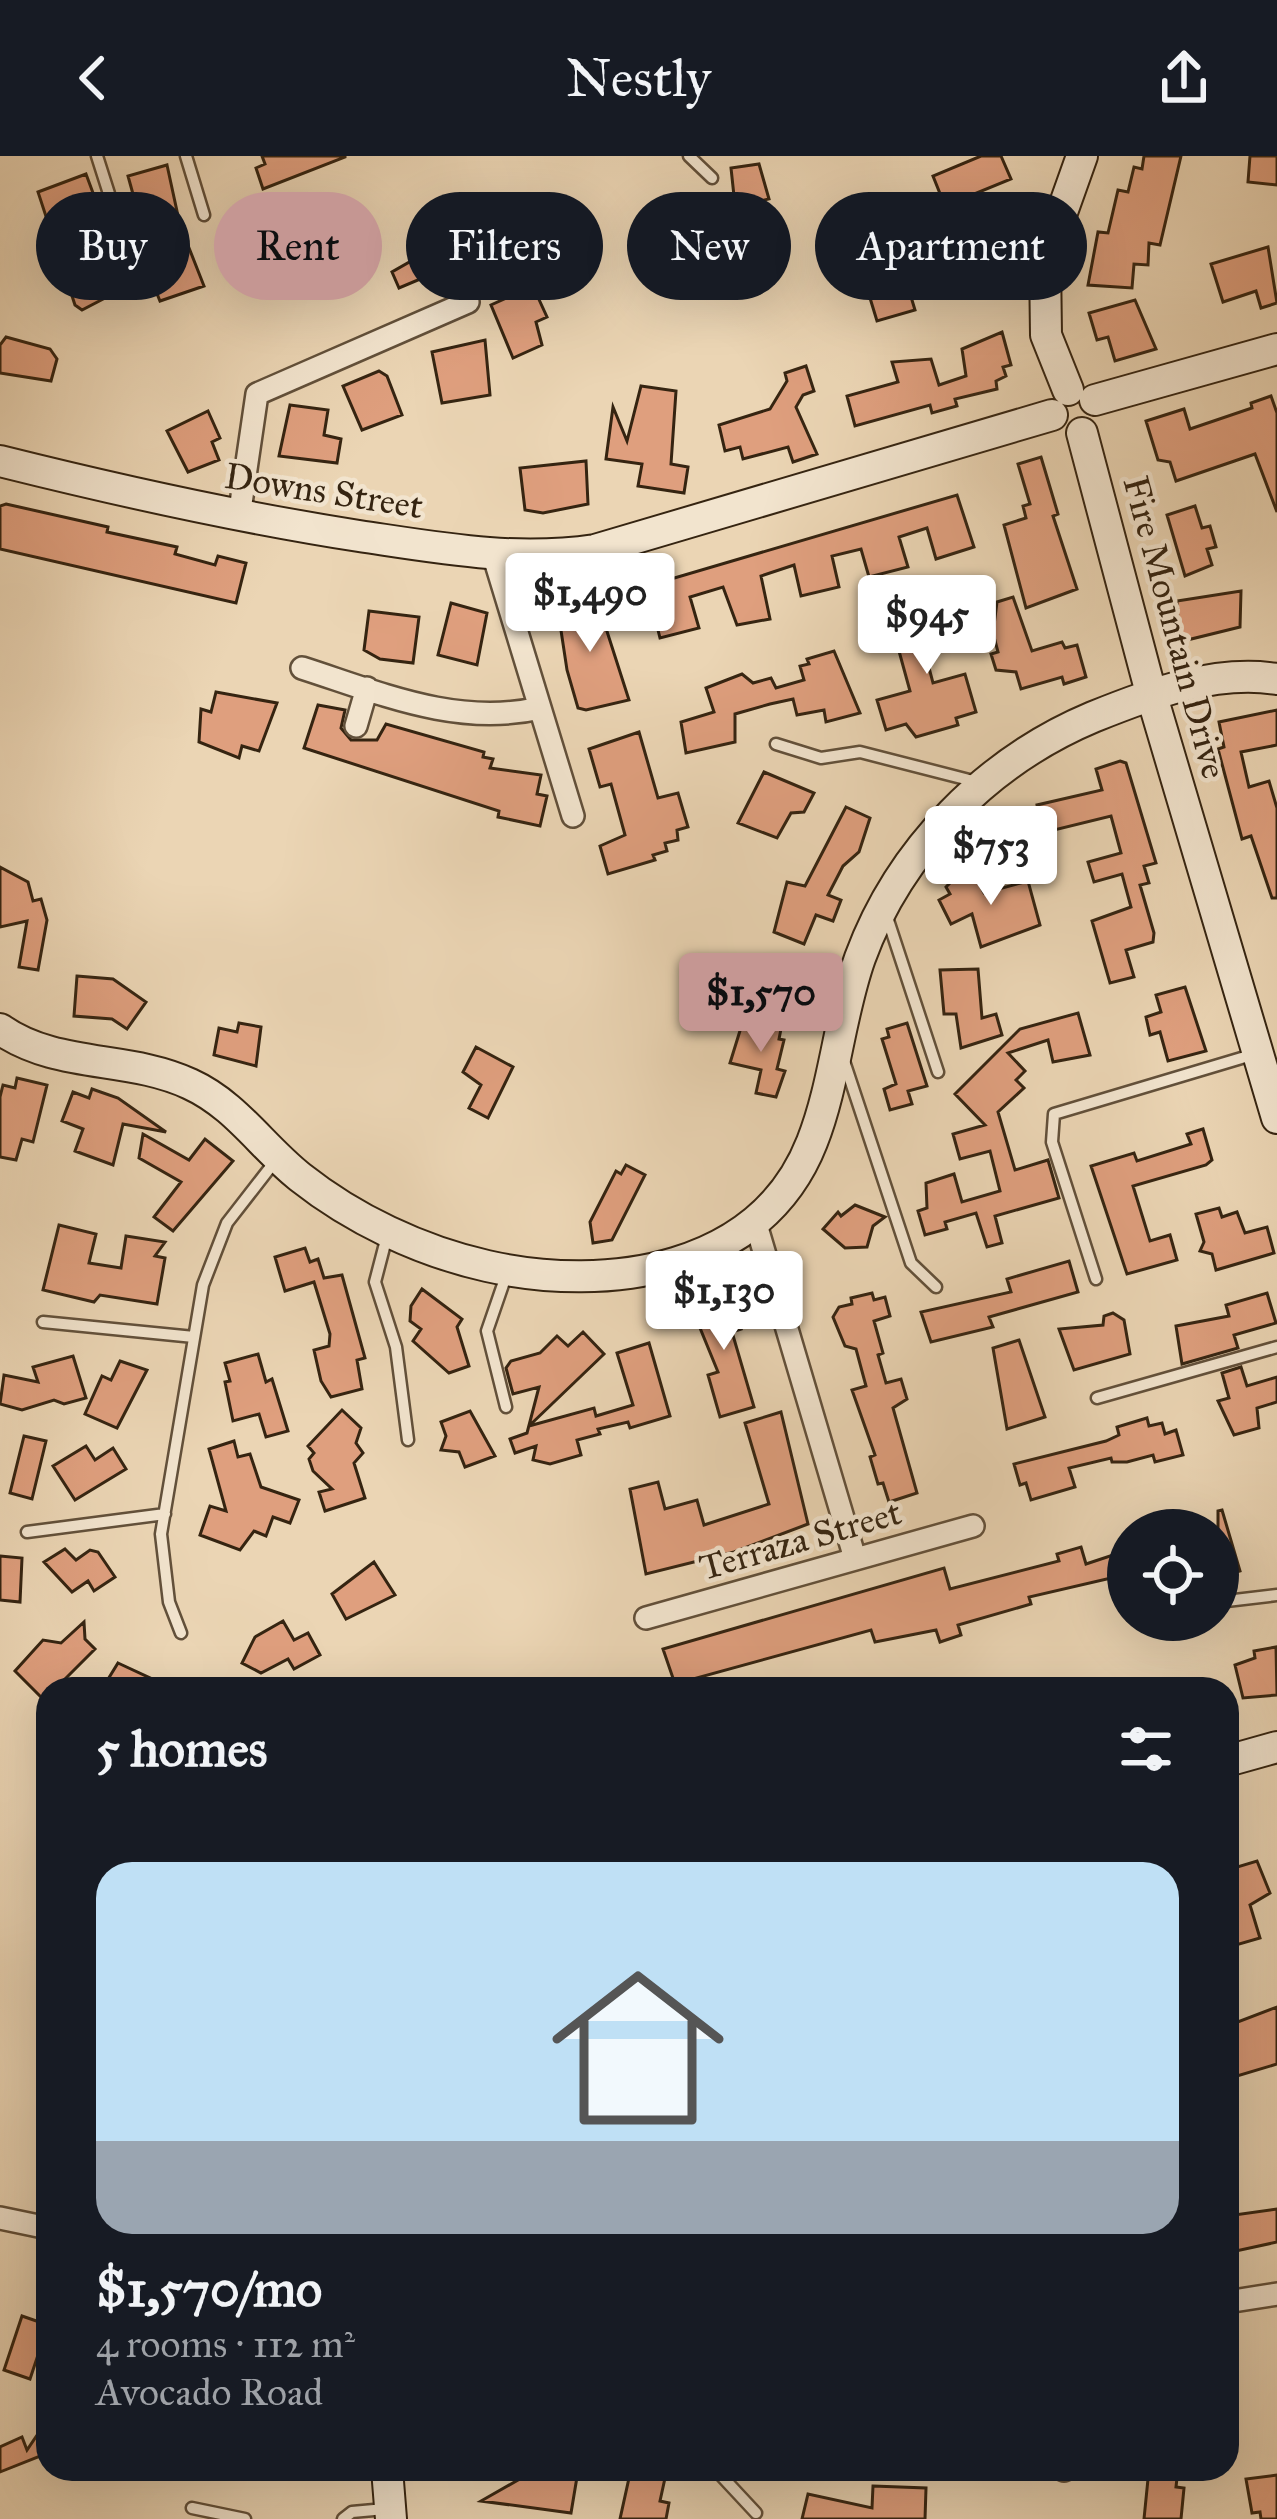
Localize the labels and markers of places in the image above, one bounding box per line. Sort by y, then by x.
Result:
pin: $1,490 [492,553,688,655]
pin: $945 [856,575,998,677]
pin: $753 [920,806,1062,908]
pin: $1,570 [663,953,859,1055]
pin: $1,130 [626,1251,822,1353]

